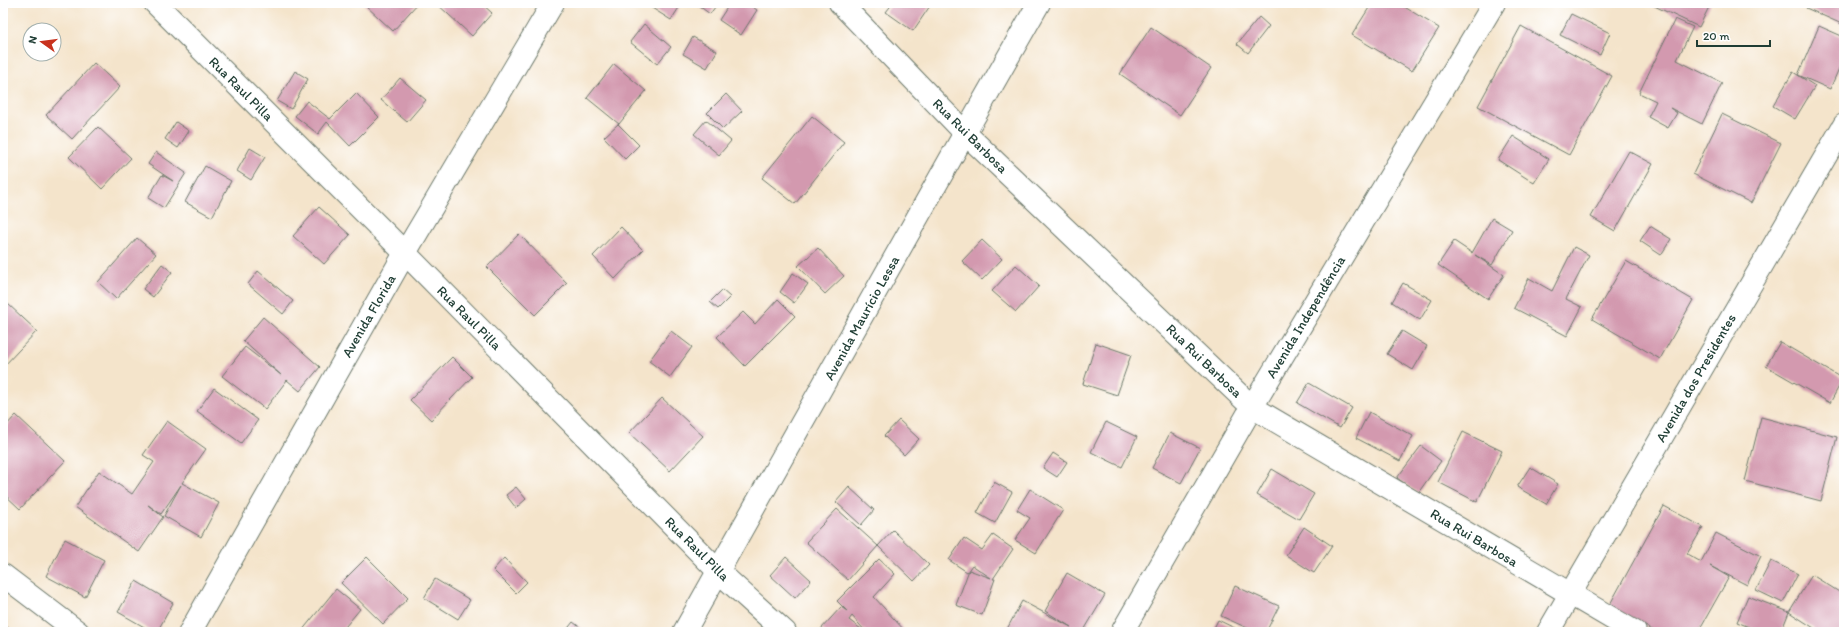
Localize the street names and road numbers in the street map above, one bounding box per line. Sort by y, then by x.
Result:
street label: Rua Raul Pilla [205,53,277,125]
street label: Rua Rui Barbosa [929,95,1012,178]
street label: Avenida Maurício Lessa [821,252,904,383]
street label: Avenida Independência [1263,252,1350,381]
street label: Avenida Florida [338,271,400,361]
street label: Rua Raul Pilla [433,282,505,354]
street label: Avenida dos Presidentes [1652,311,1740,445]
street label: Rua Rui Barbosa [1162,320,1246,402]
street label: Rua Rui Barbosa [1427,505,1521,571]
street label: Rua Raul Pilla [661,513,733,585]

